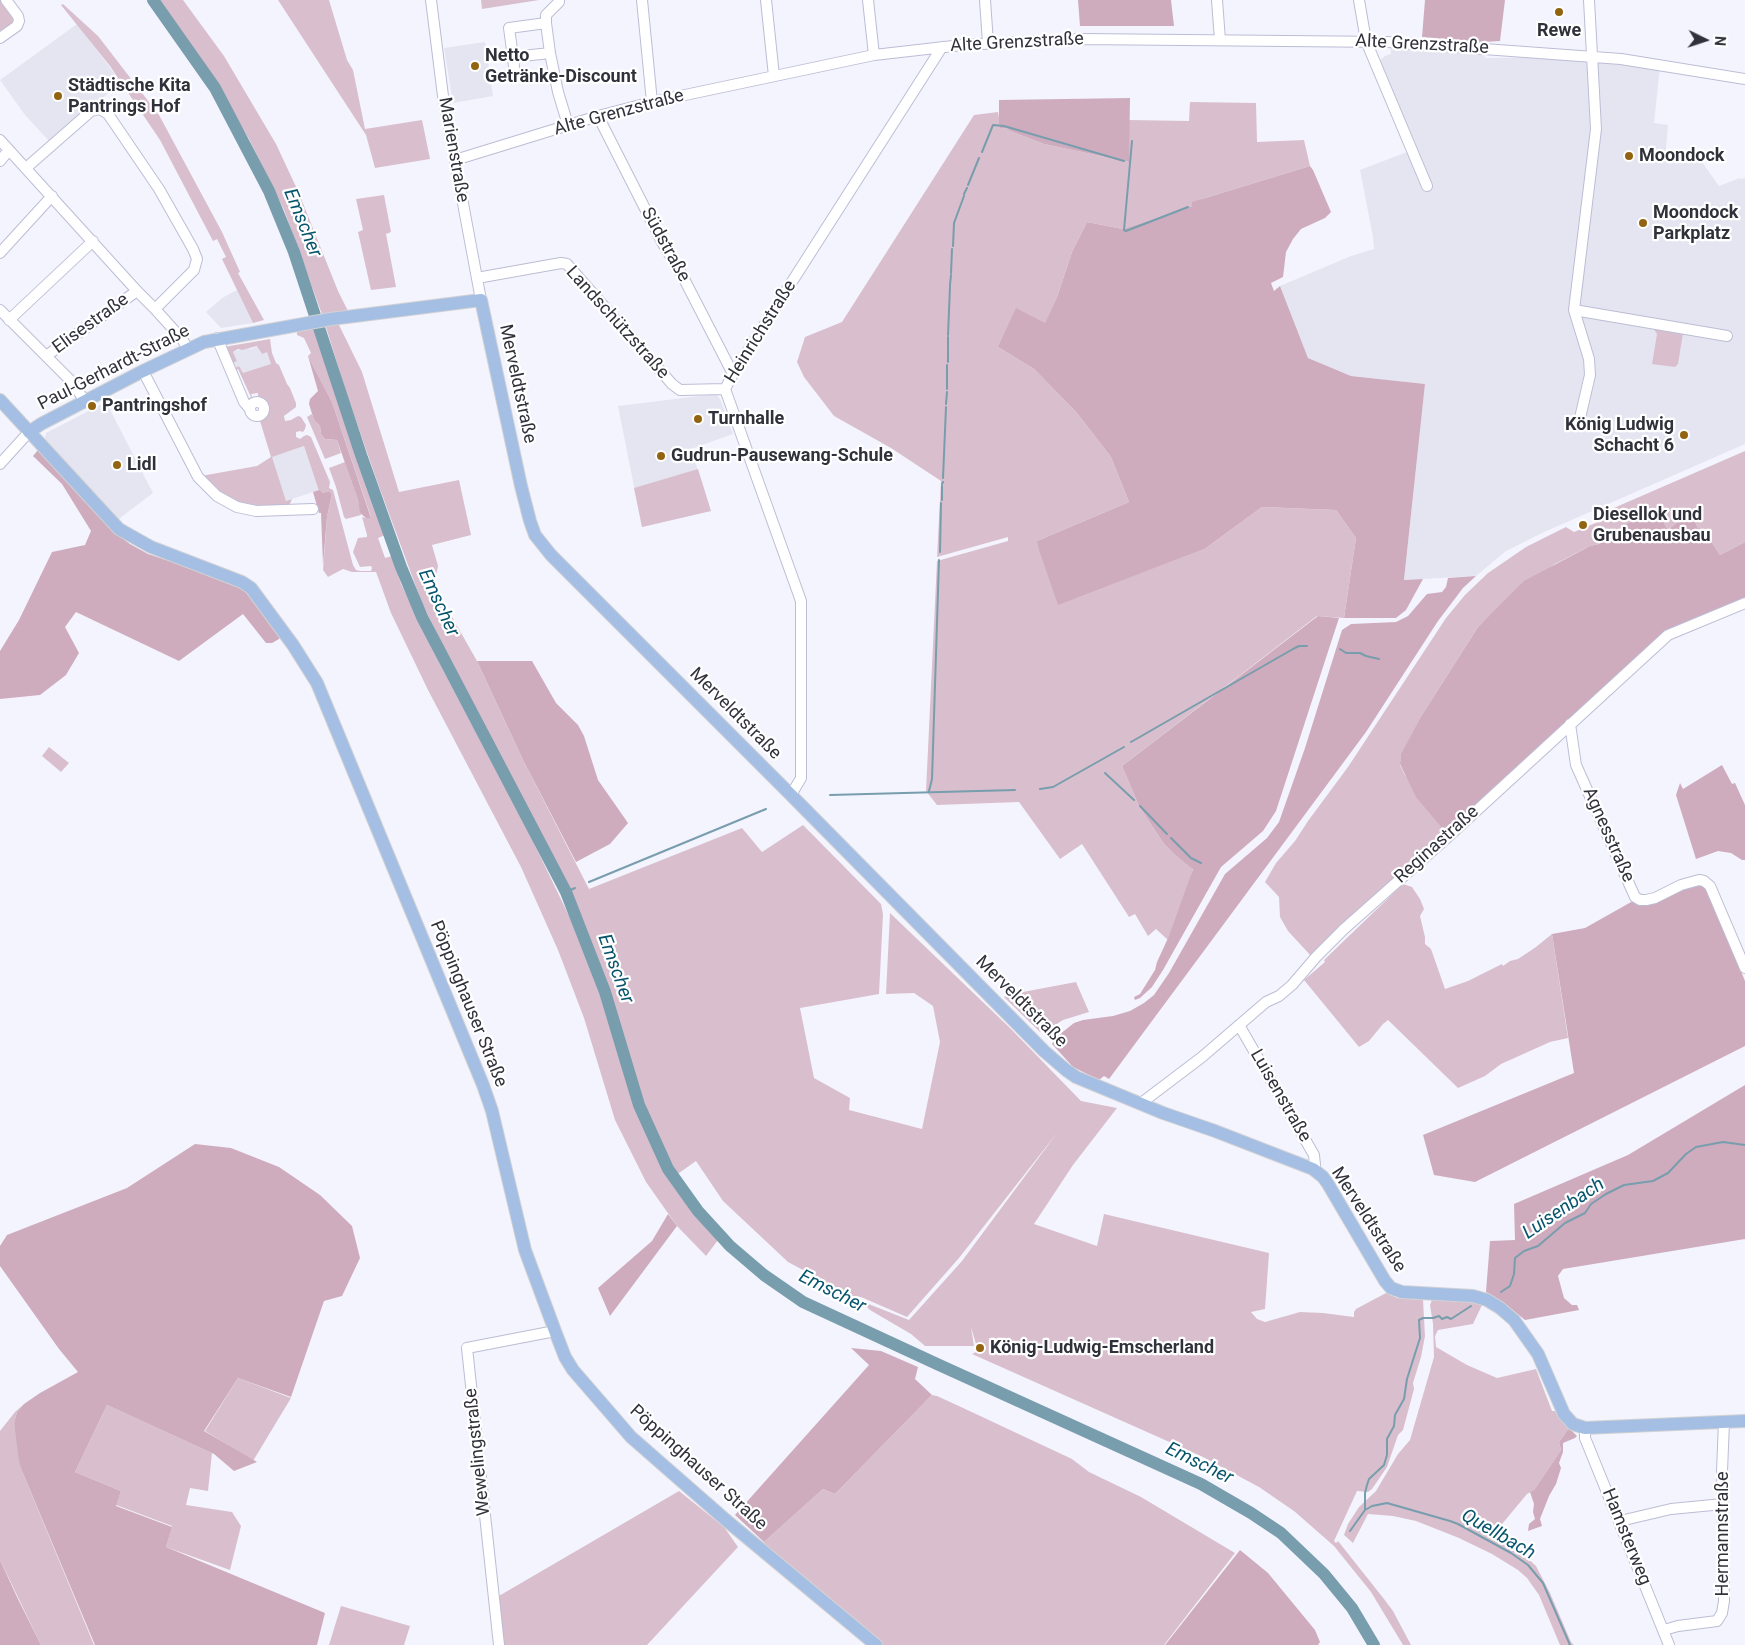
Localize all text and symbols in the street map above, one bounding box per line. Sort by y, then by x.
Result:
marker: Rewe [1553,6,1565,18]
north arrow [1680,15,1730,65]
place label: Rewe [1537,20,1581,42]
street label: Alte Grenzstraße [950,29,1084,57]
street label: Alte Grenzstraße [1355,31,1489,59]
text: N [1712,36,1728,47]
place label: Netto Getränke-Discount [485,45,637,88]
marker: Netto Getränke-Discount [469,60,481,72]
place label: Städtische Kita Pantrings Hof [68,75,191,118]
street label: Alte Grenzstraße [552,85,686,141]
marker: Städtische Kita Pantrings Hof [52,90,64,102]
street label: Marienstraße [433,96,473,204]
place label: Moondock [1639,145,1724,167]
marker: Moondock [1623,150,1635,162]
water label: Emscher [278,185,326,261]
place label: Moondock Parkplatz [1653,202,1738,244]
street label: Südstraße [636,204,694,286]
marker: Moondock Parkplatz [1637,217,1649,229]
street label: Landschützstraße [561,262,673,384]
street label: Heinrichstraße [721,276,801,388]
street label: Elisestraße [49,289,133,359]
street label: Paul-Gerhardt-Straße [35,320,193,416]
street label: Merveldtstraße [494,323,540,445]
place label: Pantringshof [102,395,207,417]
marker: Pantringshof [86,400,98,412]
place label: Turnhalle [708,408,784,430]
marker: Turnhalle [692,413,704,425]
place label: König Ludwig Schacht 6 [1565,414,1674,456]
marker: König Ludwig Schacht 6 [1678,429,1690,441]
place label: Gudrun-Pausewang-Schule [671,445,893,467]
marker: Gudrun-Pausewang-Schule [655,450,667,462]
place label: Lidl [127,454,156,476]
marker: Lidl [111,459,123,471]
place label: Diesellok und Grubenausbau [1593,504,1711,546]
marker: Diesellok und Grubenausbau [1577,519,1589,531]
water label: Emscher [412,566,464,640]
street label: Merveldtstraße [685,664,785,764]
street label: Agnesstraße [1577,784,1639,886]
street label: Reginastraße [1390,802,1484,888]
street label: Pöppinghauser Straße [425,918,511,1090]
water label: Emscher [592,931,638,1007]
street label: Merveldtstraße [971,952,1071,1052]
street label: Luisenstraße [1245,1046,1315,1146]
street label: Merveldtstraße [1326,1163,1410,1277]
water label: Luisenbach [1519,1173,1609,1245]
water label: Emscher [795,1266,869,1318]
place label: König-Ludwig-Emscherland [990,1337,1214,1359]
marker: König-Ludwig-Emscherland [974,1342,986,1354]
street label: Wewelingstraße [461,1387,495,1517]
street label: Pöppinghauser Straße [625,1401,771,1535]
water label: Emscher [1162,1438,1236,1490]
street label: Hermannstraße [1712,1472,1734,1596]
street label: Hamsterweg [1597,1485,1655,1589]
water label: Quellbach [1457,1505,1539,1565]

